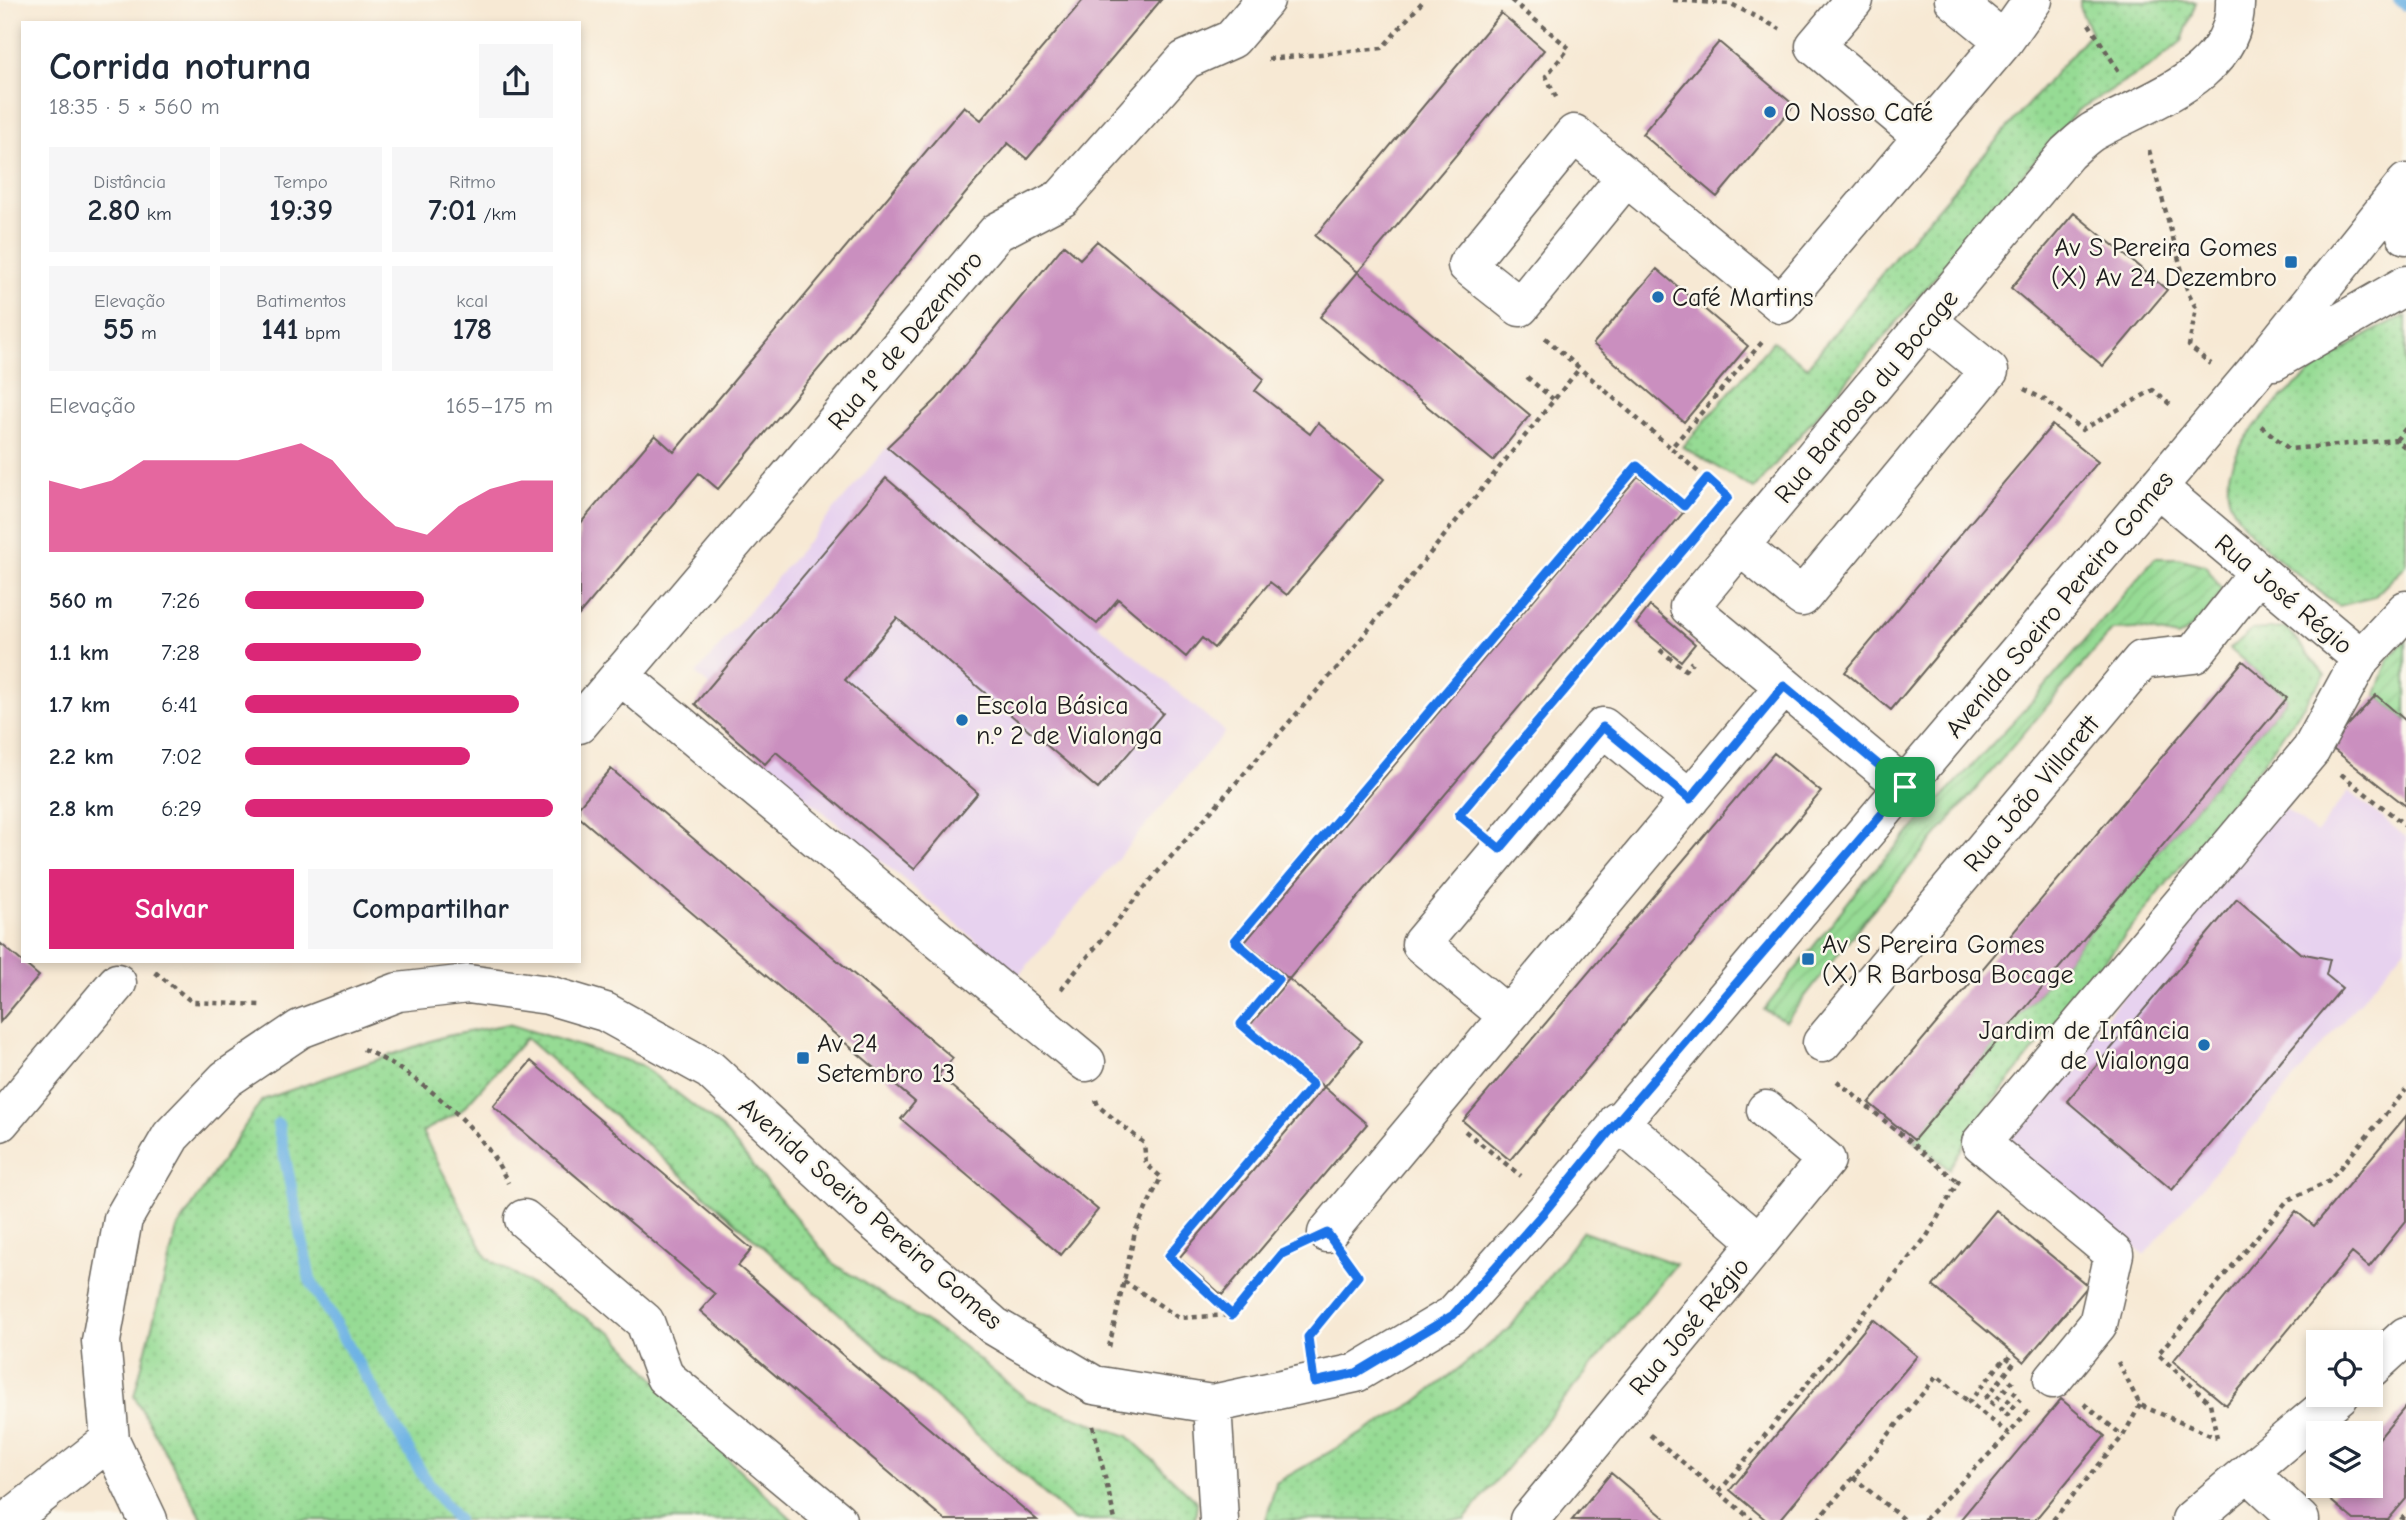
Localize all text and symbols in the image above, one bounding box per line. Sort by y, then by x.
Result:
button: share [479,44,553,118]
text: Corrida noturna [49,45,312,89]
text: 18:35 · 5 × 560 m [49,93,220,120]
place label: O Nosso Café [1784,98,1933,128]
marker: O Nosso Café [1762,104,1778,120]
text: Distância [93,171,166,193]
text: Tempo [274,171,328,193]
text: Ritmo [449,171,496,193]
text: 2.80 [88,193,140,228]
text: 19:39 [269,193,333,228]
text: 7:01 [428,193,477,228]
text: km [140,203,172,225]
text: /km [477,203,516,225]
place label: Av S Pereira Gomes (X) Av 24 Dezembro [2051,233,2277,293]
street label: Rua 1º de Dezembro [822,245,990,436]
marker: Av S Pereira Gomes (X) Av 24 Dezembro [2283,254,2299,270]
place label: Café Martins [1672,283,1814,313]
street label: Rua Barbosa du Bocage [1769,284,1965,509]
marker: Café Martins [1650,289,1666,305]
text: Elevação [94,290,165,312]
text: Batimentos [256,290,346,312]
text: kcal [456,290,488,312]
text: 55 [103,312,135,347]
text: 141 [261,312,299,347]
text: 178 [452,312,492,347]
text: m [135,322,157,344]
text: bpm [299,322,341,344]
text: Elevação [49,392,136,419]
text: 165–175 m [446,392,553,419]
street label: Avenida Soeiro Pereira Gomes [1939,465,2180,744]
street label: Rua José Régio [2208,528,2358,661]
text: 560 m [49,587,113,614]
text: 7:26 [161,587,201,614]
text: 1.1 km [49,639,109,666]
text: 7:28 [161,639,200,666]
text: 1.7 km [49,691,110,718]
text: 6:41 [161,691,198,718]
place label: Escola Básica n.º 2 de Vialonga [976,691,1162,751]
street label: Rua João Villarett [1958,708,2107,878]
marker: Escola Básica n.º 2 de Vialonga [954,712,970,728]
text: 2.2 km [49,743,114,770]
text: 7:02 [161,743,202,770]
pin [1875,757,1935,817]
icon: arrive [1886,768,1924,806]
text: 2.8 km [49,795,114,822]
text: 6:29 [161,795,202,822]
button: Salvar [49,869,294,949]
button: Compartilhar [308,869,553,949]
place label: Av S Pereira Gomes (X) R Barbosa Bocage [1822,930,2073,990]
marker: Av S Pereira Gomes (X) R Barbosa Bocage [1800,951,1816,967]
place label: Jardim de Infância de Vialonga [1979,1016,2190,1076]
place label: Av 24 Setembro 13 [817,1029,955,1089]
marker: Jardim de Infância de Vialonga [2196,1037,2212,1053]
marker: Av 24 Setembro 13 [795,1050,811,1066]
street label: Avenida Soeiro Pereira Gomes [733,1091,1008,1336]
street label: Rua José Régio [1623,1252,1756,1402]
map controls [2306,1330,2383,1498]
button: locate [2306,1330,2383,1407]
button: layers [2306,1421,2383,1498]

